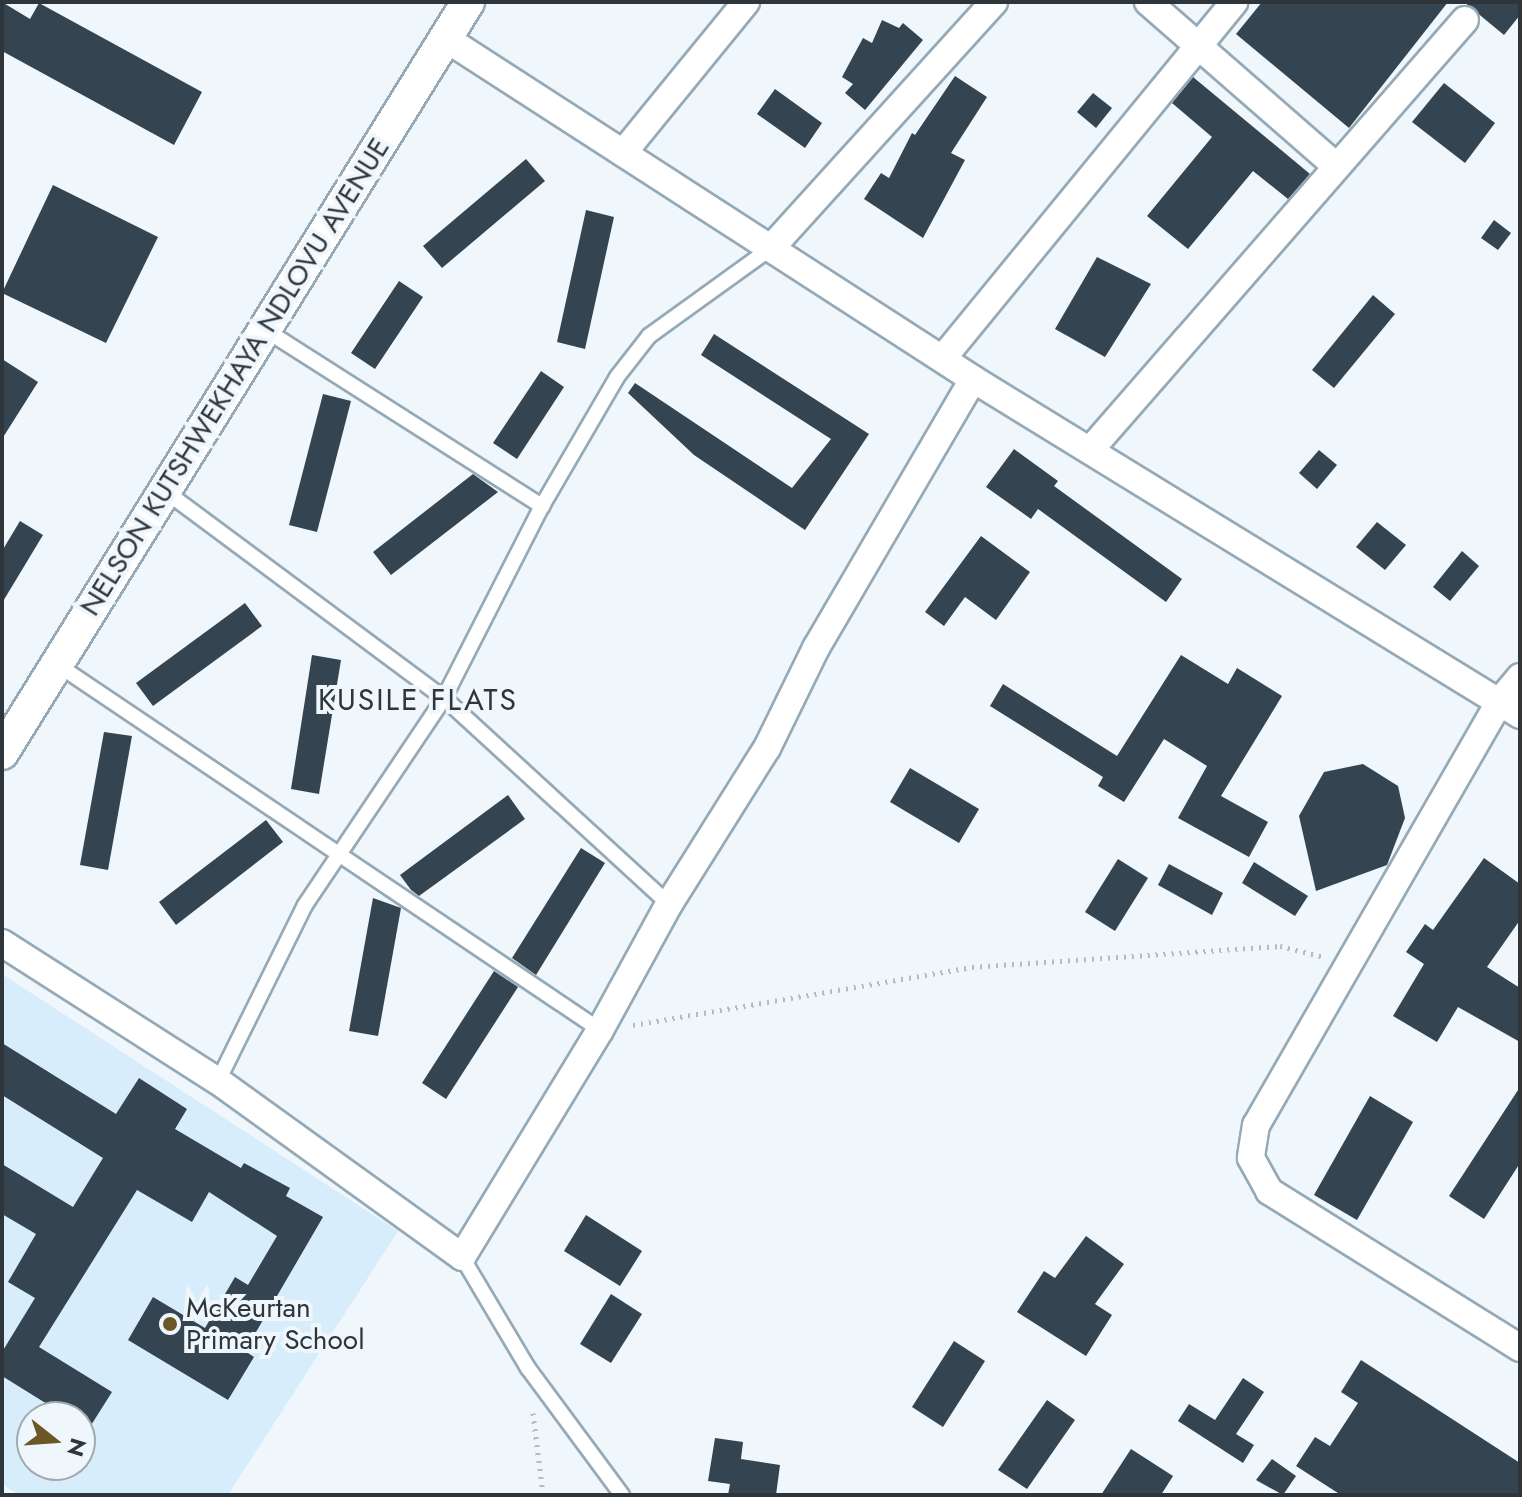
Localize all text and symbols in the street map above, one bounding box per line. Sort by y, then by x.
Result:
street label: NELSON KUTSHWEKHAYA NDLOVU AVENUE [73,132,397,622]
district label: KUSILE FLATS [318,682,518,718]
place label: McKeurtan Primary School [186,1291,365,1357]
marker: McKeurtan Primary School [161,1315,179,1333]
north arrow [16,1401,96,1481]
text: N [59,1434,95,1460]

